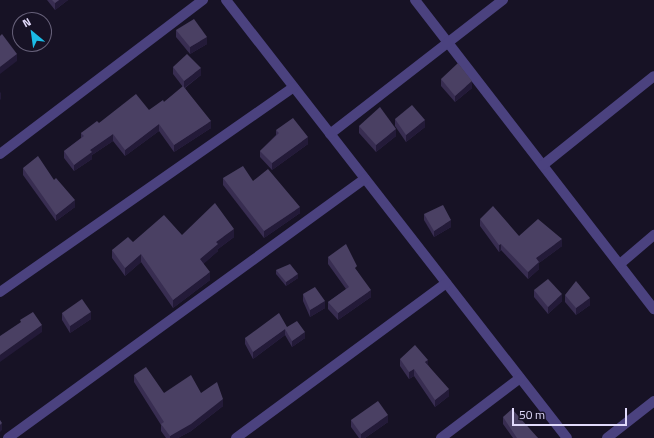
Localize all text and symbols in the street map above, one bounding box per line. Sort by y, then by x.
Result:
north arrow [12,12,52,52]
text: N [19,14,34,31]
scale bar [514,400,629,426]
text: 50 m [519,405,545,424]

